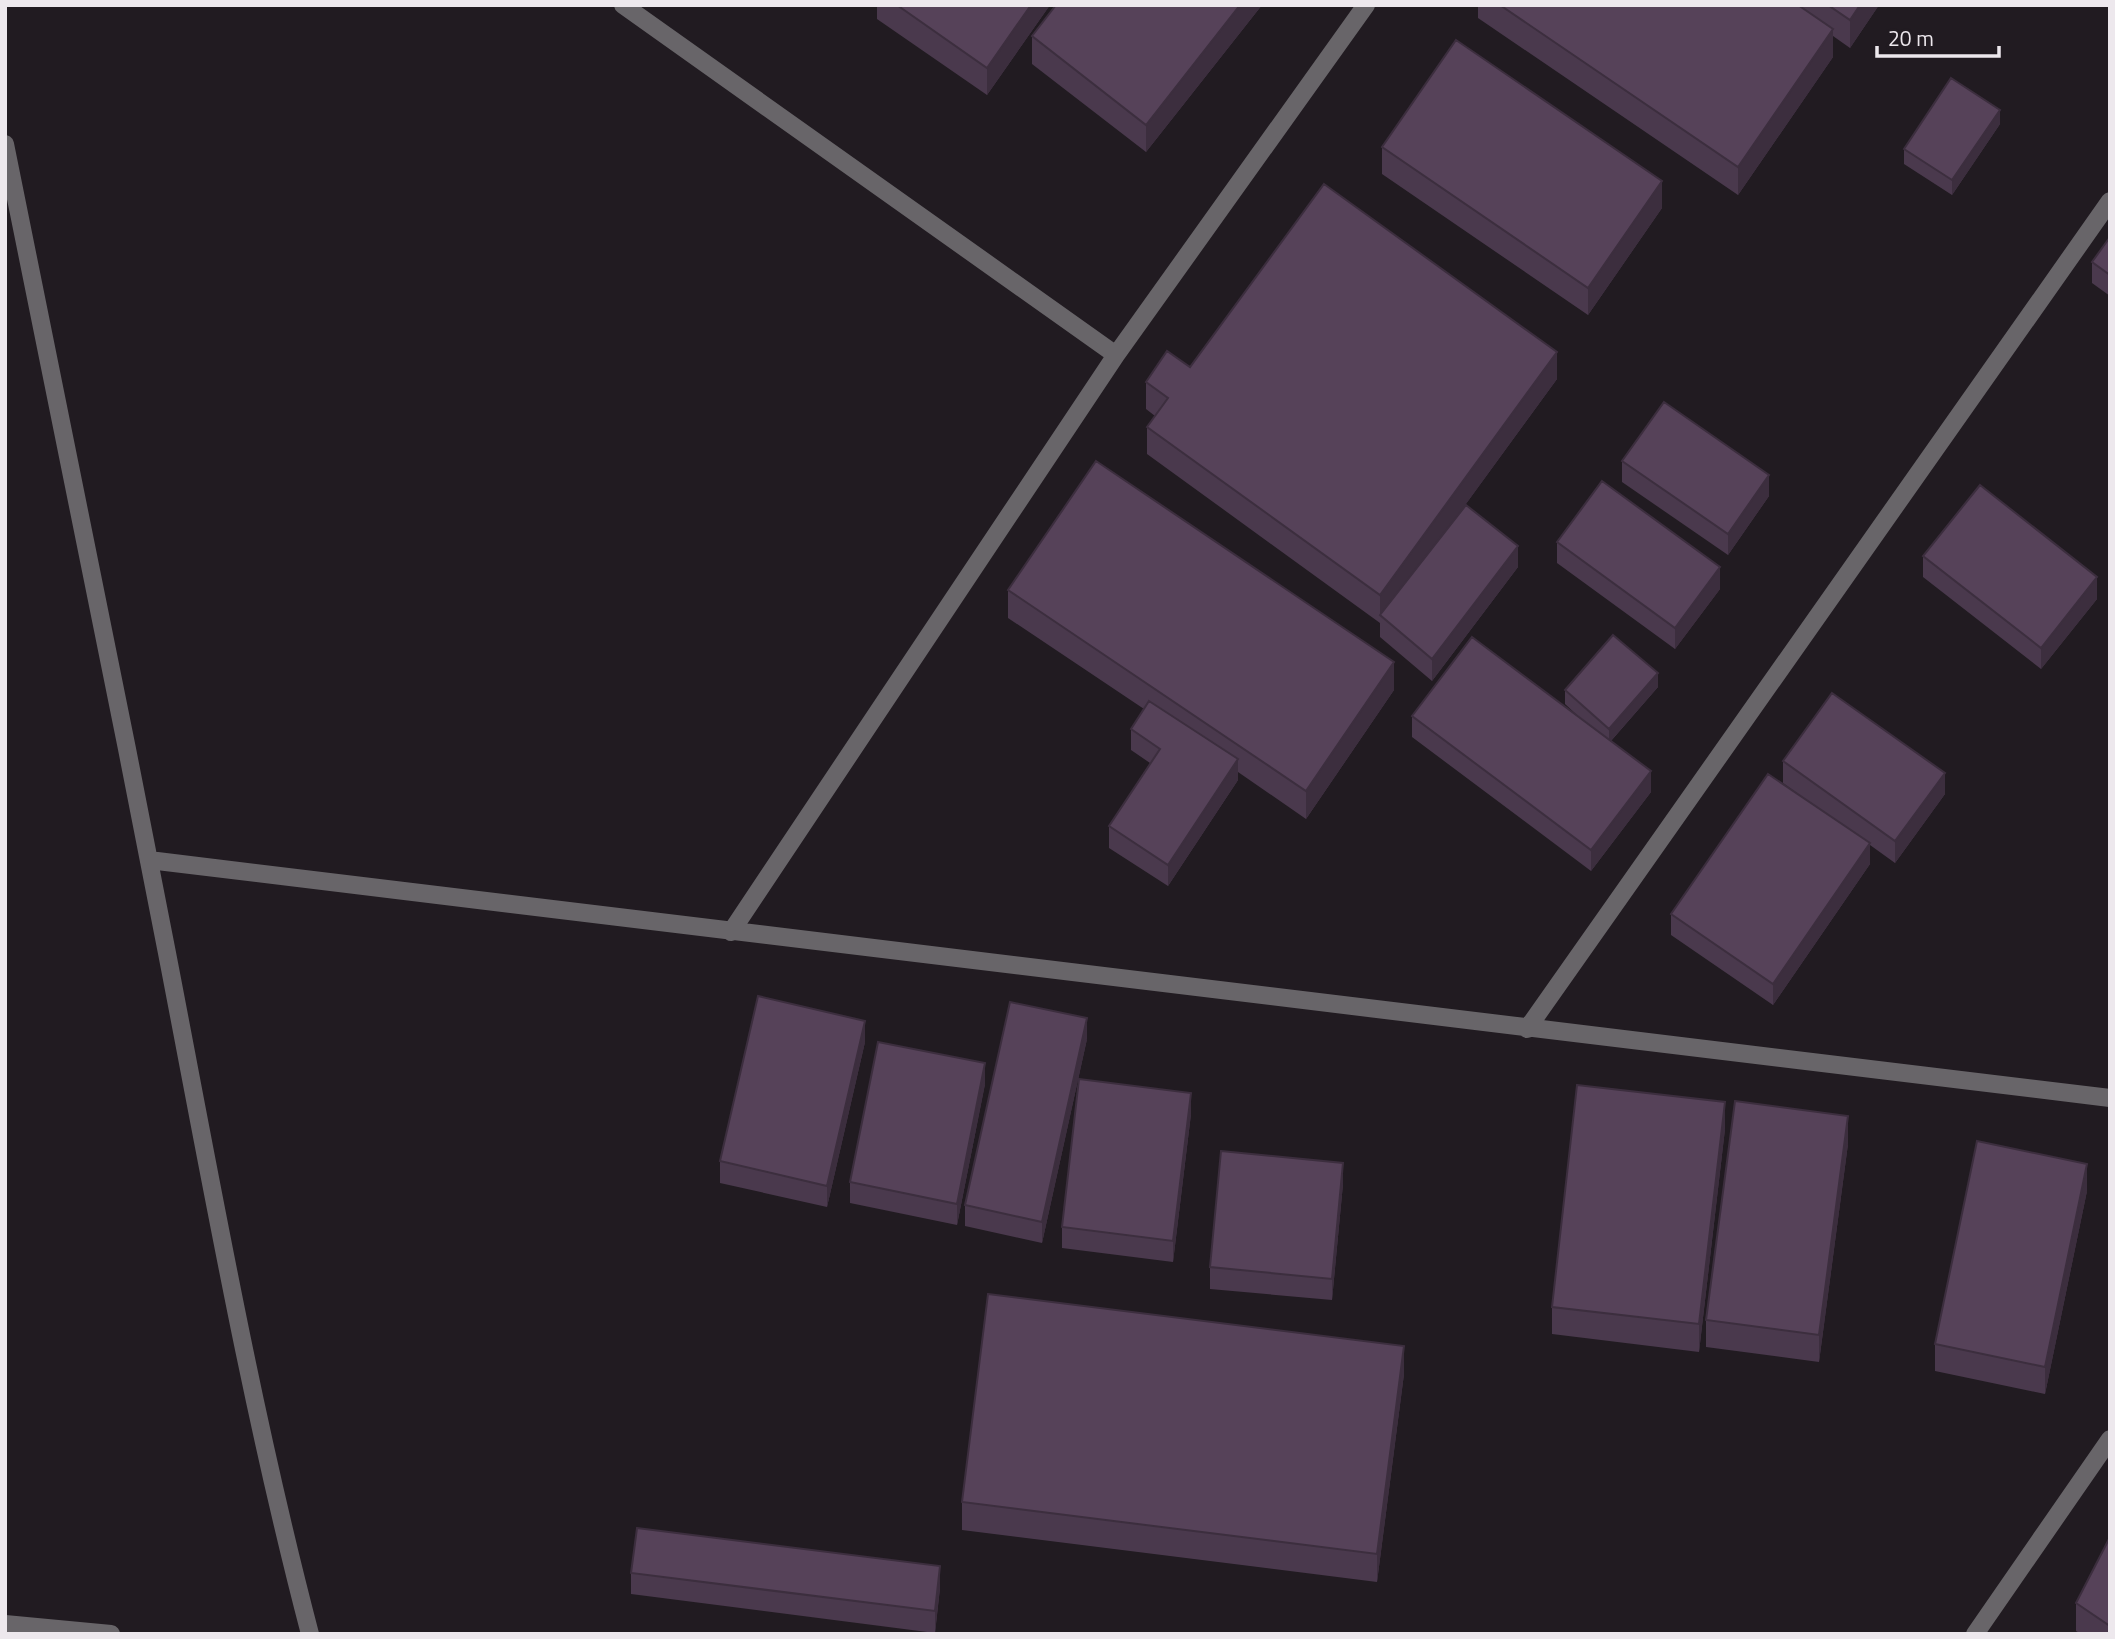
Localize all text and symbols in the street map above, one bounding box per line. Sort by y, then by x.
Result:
scale bar [1877,14,2000,58]
text: 20 m [1888,22,1934,54]

